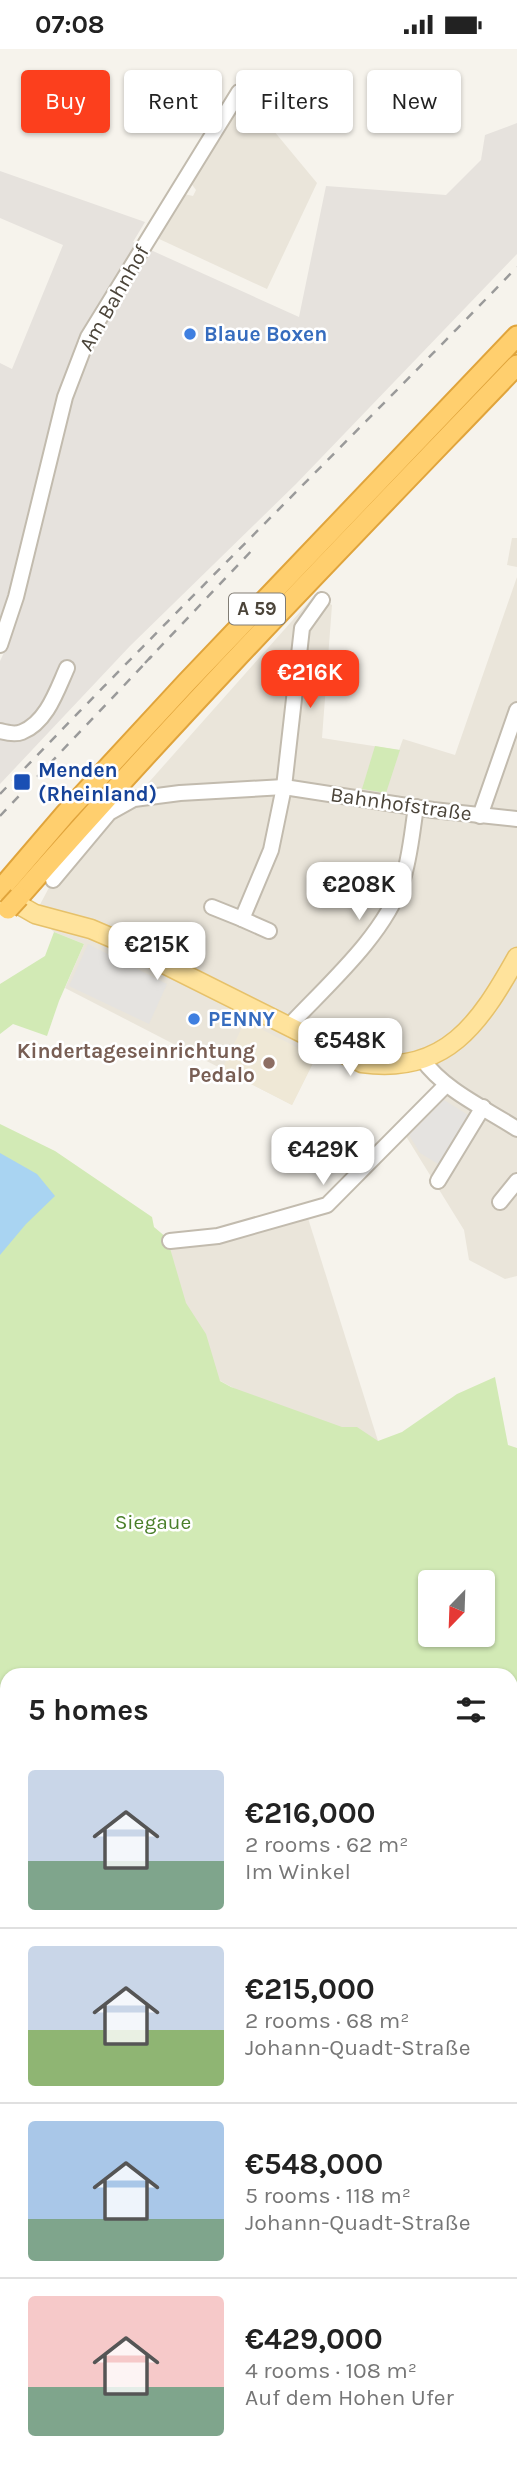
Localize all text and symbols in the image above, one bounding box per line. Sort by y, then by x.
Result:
text: 07:08 [35,9,105,40]
chip: Buy [21,70,110,133]
chip: Rent [124,70,222,133]
chip: Filters [236,70,353,133]
chip: New [367,70,461,133]
street label: Am Bahnhof [74,240,154,355]
place label: Blaue Boxen [204,322,327,346]
marker: Blaue Boxen [182,326,198,342]
road number: A 59 [229,593,285,625]
pin: €216K [261,651,359,710]
text: €216K [277,659,343,686]
place label: Menden (Rheinland) [38,758,157,806]
marker: Menden (Rheinland) [12,772,32,792]
street label: Bahnhofstraße [329,782,473,826]
pin: €208K [310,863,408,922]
text: €208K [323,871,395,898]
pin: €215K [108,923,206,982]
text: €215K [124,931,190,958]
place label: PENNY [208,1007,276,1031]
marker: PENNY [186,1011,202,1027]
pin: €548K [301,1019,399,1078]
text: €548K [314,1027,386,1054]
place label: Kindertageseinrichtung Pedalo [17,1039,255,1087]
marker: Kindertageseinrichtung Pedalo [261,1055,277,1071]
pin: €429K [274,1127,372,1187]
text: €429K [287,1136,359,1163]
park label: Siegaue [115,1510,191,1534]
north arrow [418,1570,495,1647]
map controls [418,1570,495,1647]
icon: filters [452,1691,490,1729]
text: 5 homes [28,1692,149,1728]
text: €216,000 [245,1795,376,1831]
icon: home [84,1798,168,1882]
text: 2 rooms · 62 m² [245,1831,409,1858]
text: Im Winkel [245,1858,351,1885]
text: €215,000 [245,1971,375,2007]
icon: home [84,1974,168,2058]
text: 2 rooms · 68 m² [245,2007,409,2034]
text: Johann-Quadt-Straße [245,2034,470,2061]
text: €548,000 [245,2146,383,2182]
icon: home [84,2149,168,2233]
text: 5 rooms · 118 m² [245,2182,411,2209]
text: Johann-Quadt-Straße [245,2209,470,2236]
text: €429,000 [245,2321,383,2357]
icon: home [84,2324,168,2408]
text: 4 rooms · 108 m² [245,2357,417,2384]
text: Auf dem Hohen Ufer [245,2384,454,2411]

